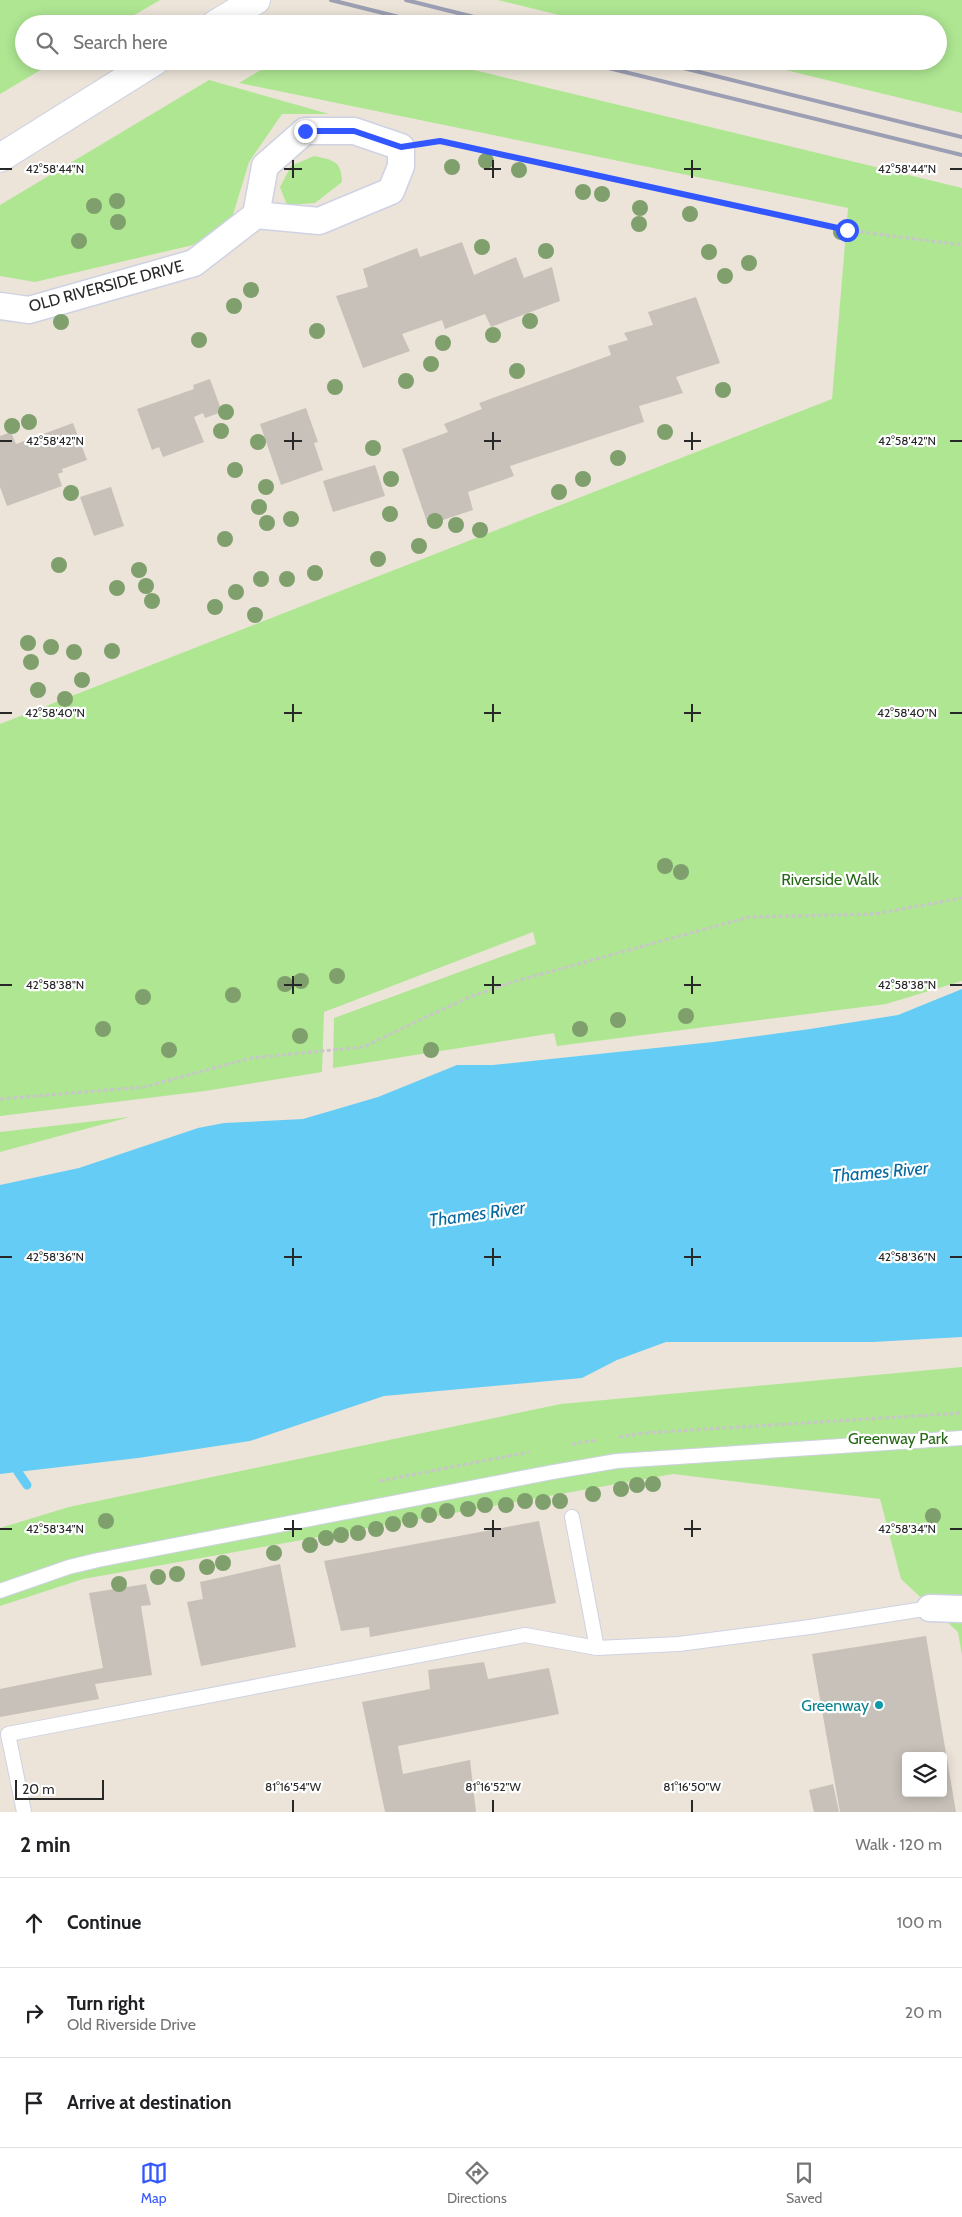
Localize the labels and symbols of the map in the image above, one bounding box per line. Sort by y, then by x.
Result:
route end [294,120,317,143]
text: 42°58'44"N [26,161,84,176]
text: 42°58'44"N [878,161,936,176]
route start [836,219,859,242]
street label: OLD RIVERSIDE DRIVE [27,256,185,316]
text: 42°58'42"N [26,433,84,448]
text: 42°58'42"N [878,433,936,448]
text: 42°58'40"N [25,705,85,720]
text: 42°58'40"N [877,705,937,720]
park label: Riverside Walk [781,870,880,889]
text: 42°58'38"N [26,977,84,992]
text: 42°58'38"N [878,977,936,992]
water label: Thames River [831,1157,931,1187]
water label: Thames River [427,1196,528,1232]
text: 42°58'36"N [26,1249,84,1264]
text: 42°58'36"N [878,1249,936,1264]
park label: Greenway Park [848,1429,949,1448]
text: 42°58'34"N [26,1521,84,1536]
text: 42°58'34"N [878,1521,936,1536]
place label: Greenway [801,1696,869,1715]
marker: Greenway [873,1699,885,1711]
scale bar [15,1777,104,1800]
text: 81°16'54"W [265,1779,322,1794]
text: 81°16'52"W [465,1779,521,1794]
text: 81°16'50"W [663,1779,721,1794]

